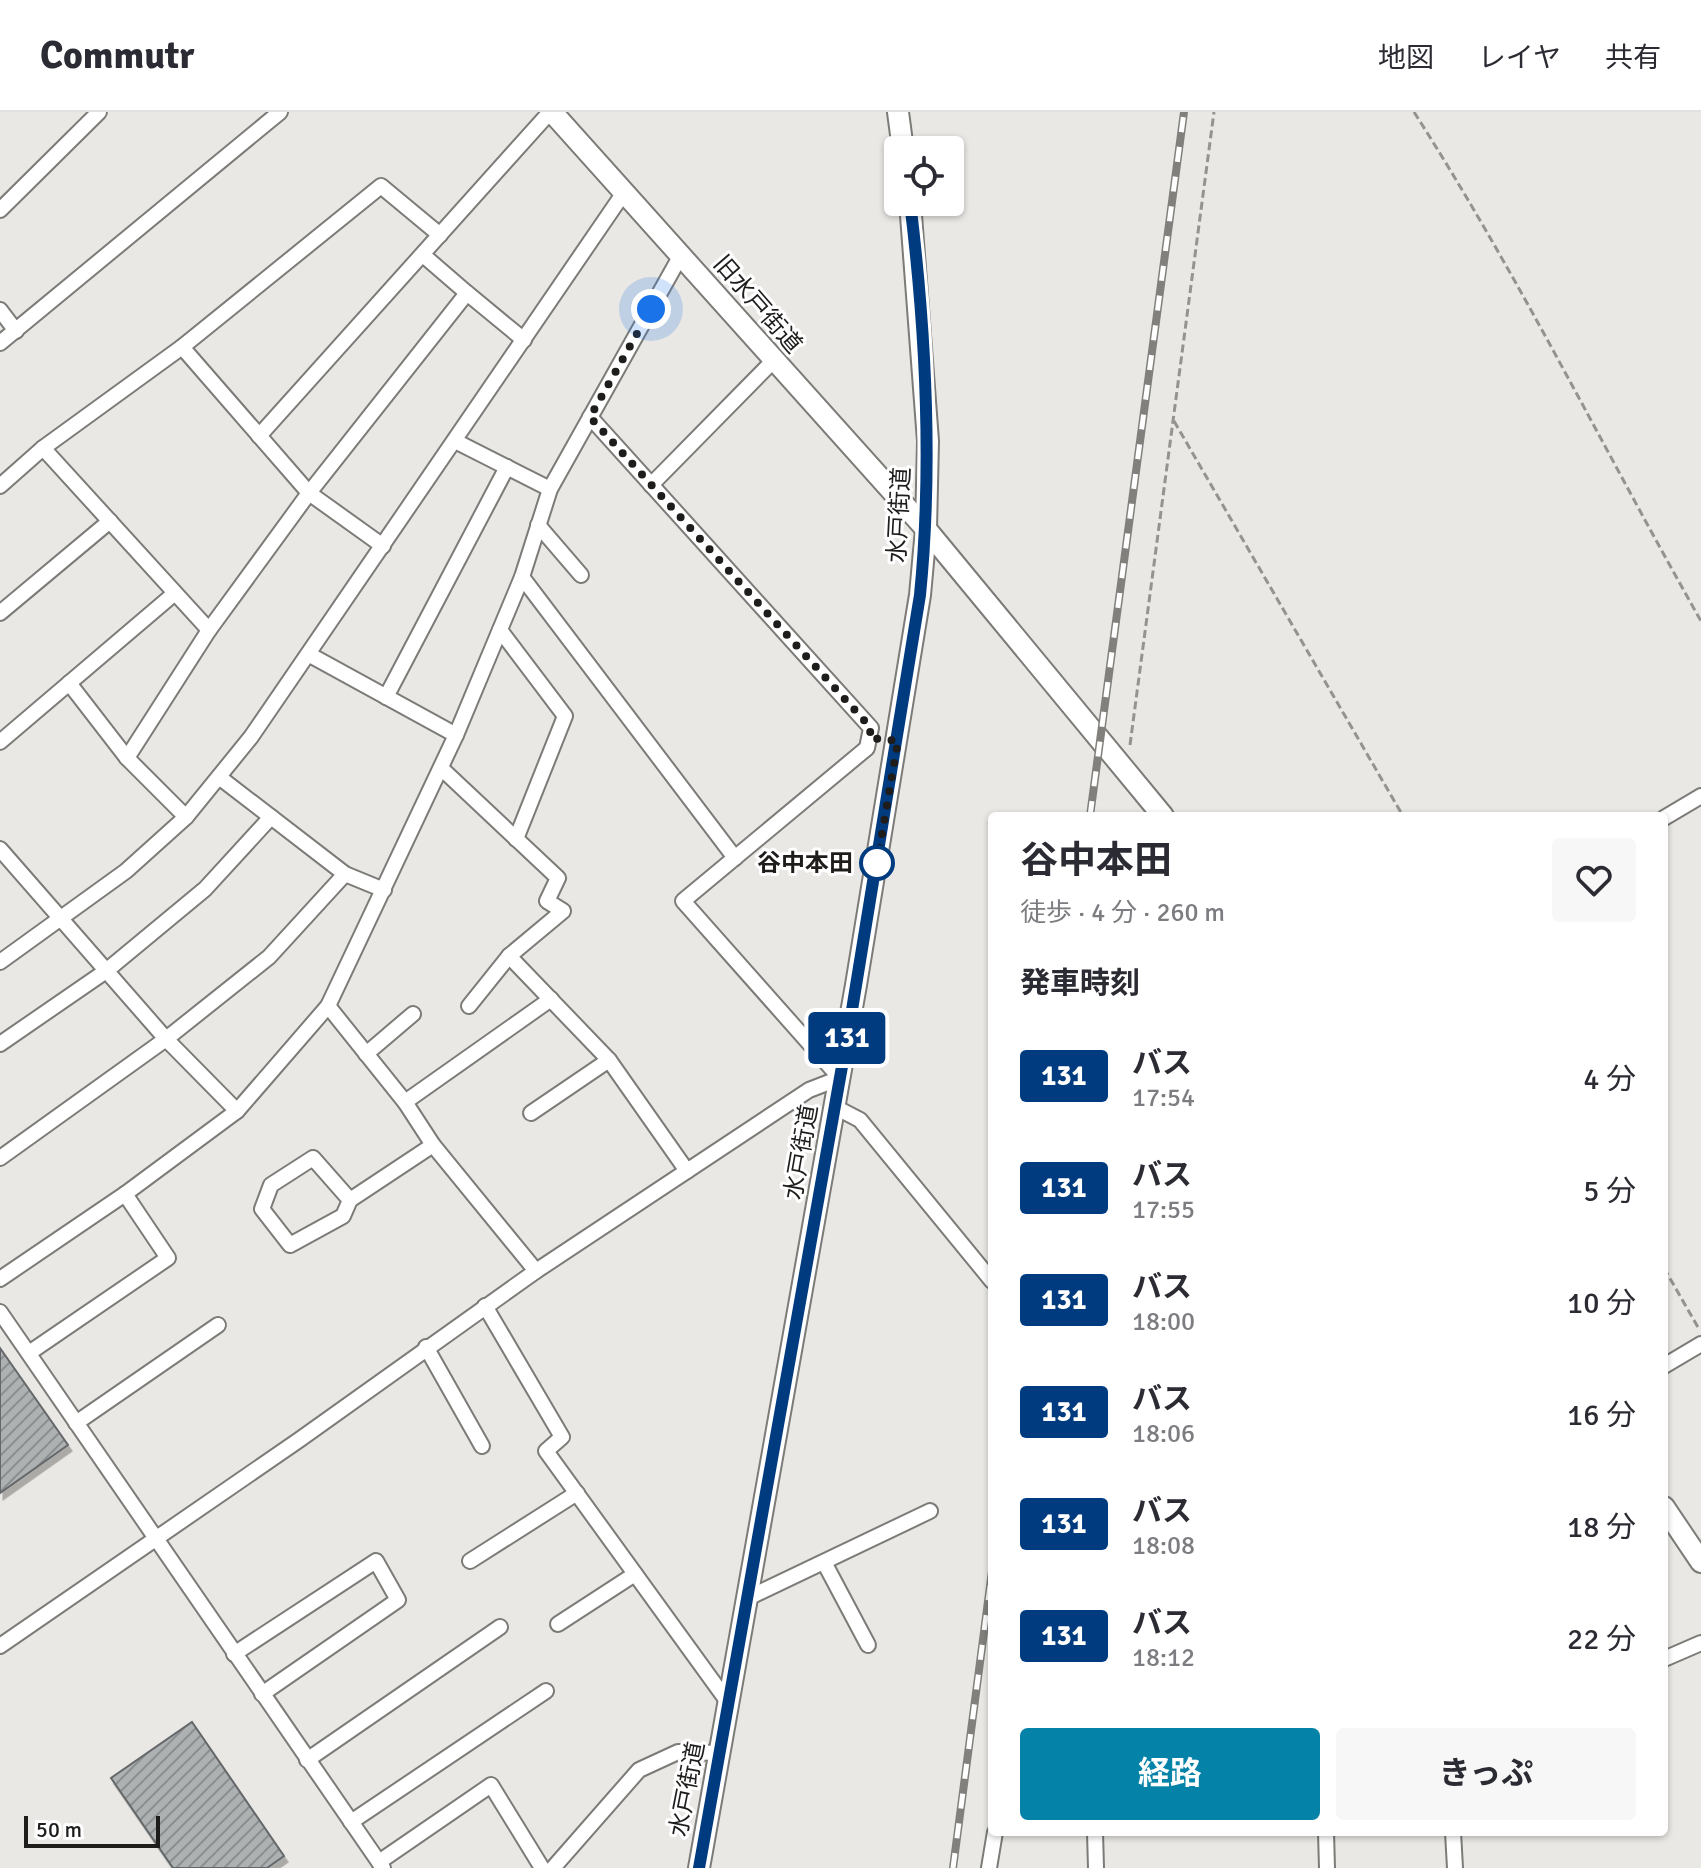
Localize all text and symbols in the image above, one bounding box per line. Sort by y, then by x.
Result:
text: Commutr [40,32,194,79]
text: 地図 [1378,41,1434,75]
text: レイヤ [1478,41,1561,75]
text: 共有 [1605,41,1661,75]
map controls [884,136,964,216]
button: locate [884,136,964,216]
street label: 旧水戸街道 [707,249,809,359]
your location [631,289,671,329]
street label: 水戸街道 [882,466,916,564]
text: 谷中本田 [1020,837,1172,884]
button: heart [1552,838,1636,922]
marker: 谷中本田 [860,846,894,880]
place label: 谷中本田 [757,848,853,878]
text: 徒歩 · 4 分 · 260 m [1020,897,1225,929]
text: 発車時刻 [1020,965,1140,1002]
line badge: 131 [801,1012,893,1064]
text: 131 [824,1021,870,1055]
text: バス [1132,1045,1192,1082]
text: 131 [1041,1059,1087,1093]
text: 4 分 [1583,1061,1636,1098]
text: 17:54 [1132,1082,1195,1114]
street label: 水戸街道 [778,1102,824,1202]
text: バス [1132,1157,1192,1194]
text: 131 [1041,1171,1087,1205]
text: 5 分 [1583,1173,1636,1210]
text: 17:55 [1132,1194,1195,1226]
text: バス [1132,1269,1192,1306]
text: 131 [1041,1283,1087,1317]
text: 10 分 [1567,1285,1636,1322]
text: 18:00 [1132,1306,1195,1338]
text: バス [1132,1381,1192,1418]
text: 131 [1041,1395,1087,1429]
text: 16 分 [1567,1397,1636,1434]
text: 18:06 [1132,1418,1195,1450]
text: バス [1132,1493,1192,1530]
text: 131 [1041,1507,1087,1541]
text: 18 分 [1567,1509,1636,1546]
text: 18:08 [1132,1530,1195,1562]
text: バス [1132,1605,1192,1642]
text: 131 [1041,1619,1087,1653]
text: 22 分 [1567,1621,1636,1658]
text: 18:12 [1132,1642,1195,1674]
button: 経路 [1020,1728,1320,1820]
button: きっぷ [1336,1728,1636,1820]
street label: 水戸街道 [663,1739,711,1839]
scale bar [24,1812,160,1848]
text: 50 m [36,1816,82,1843]

